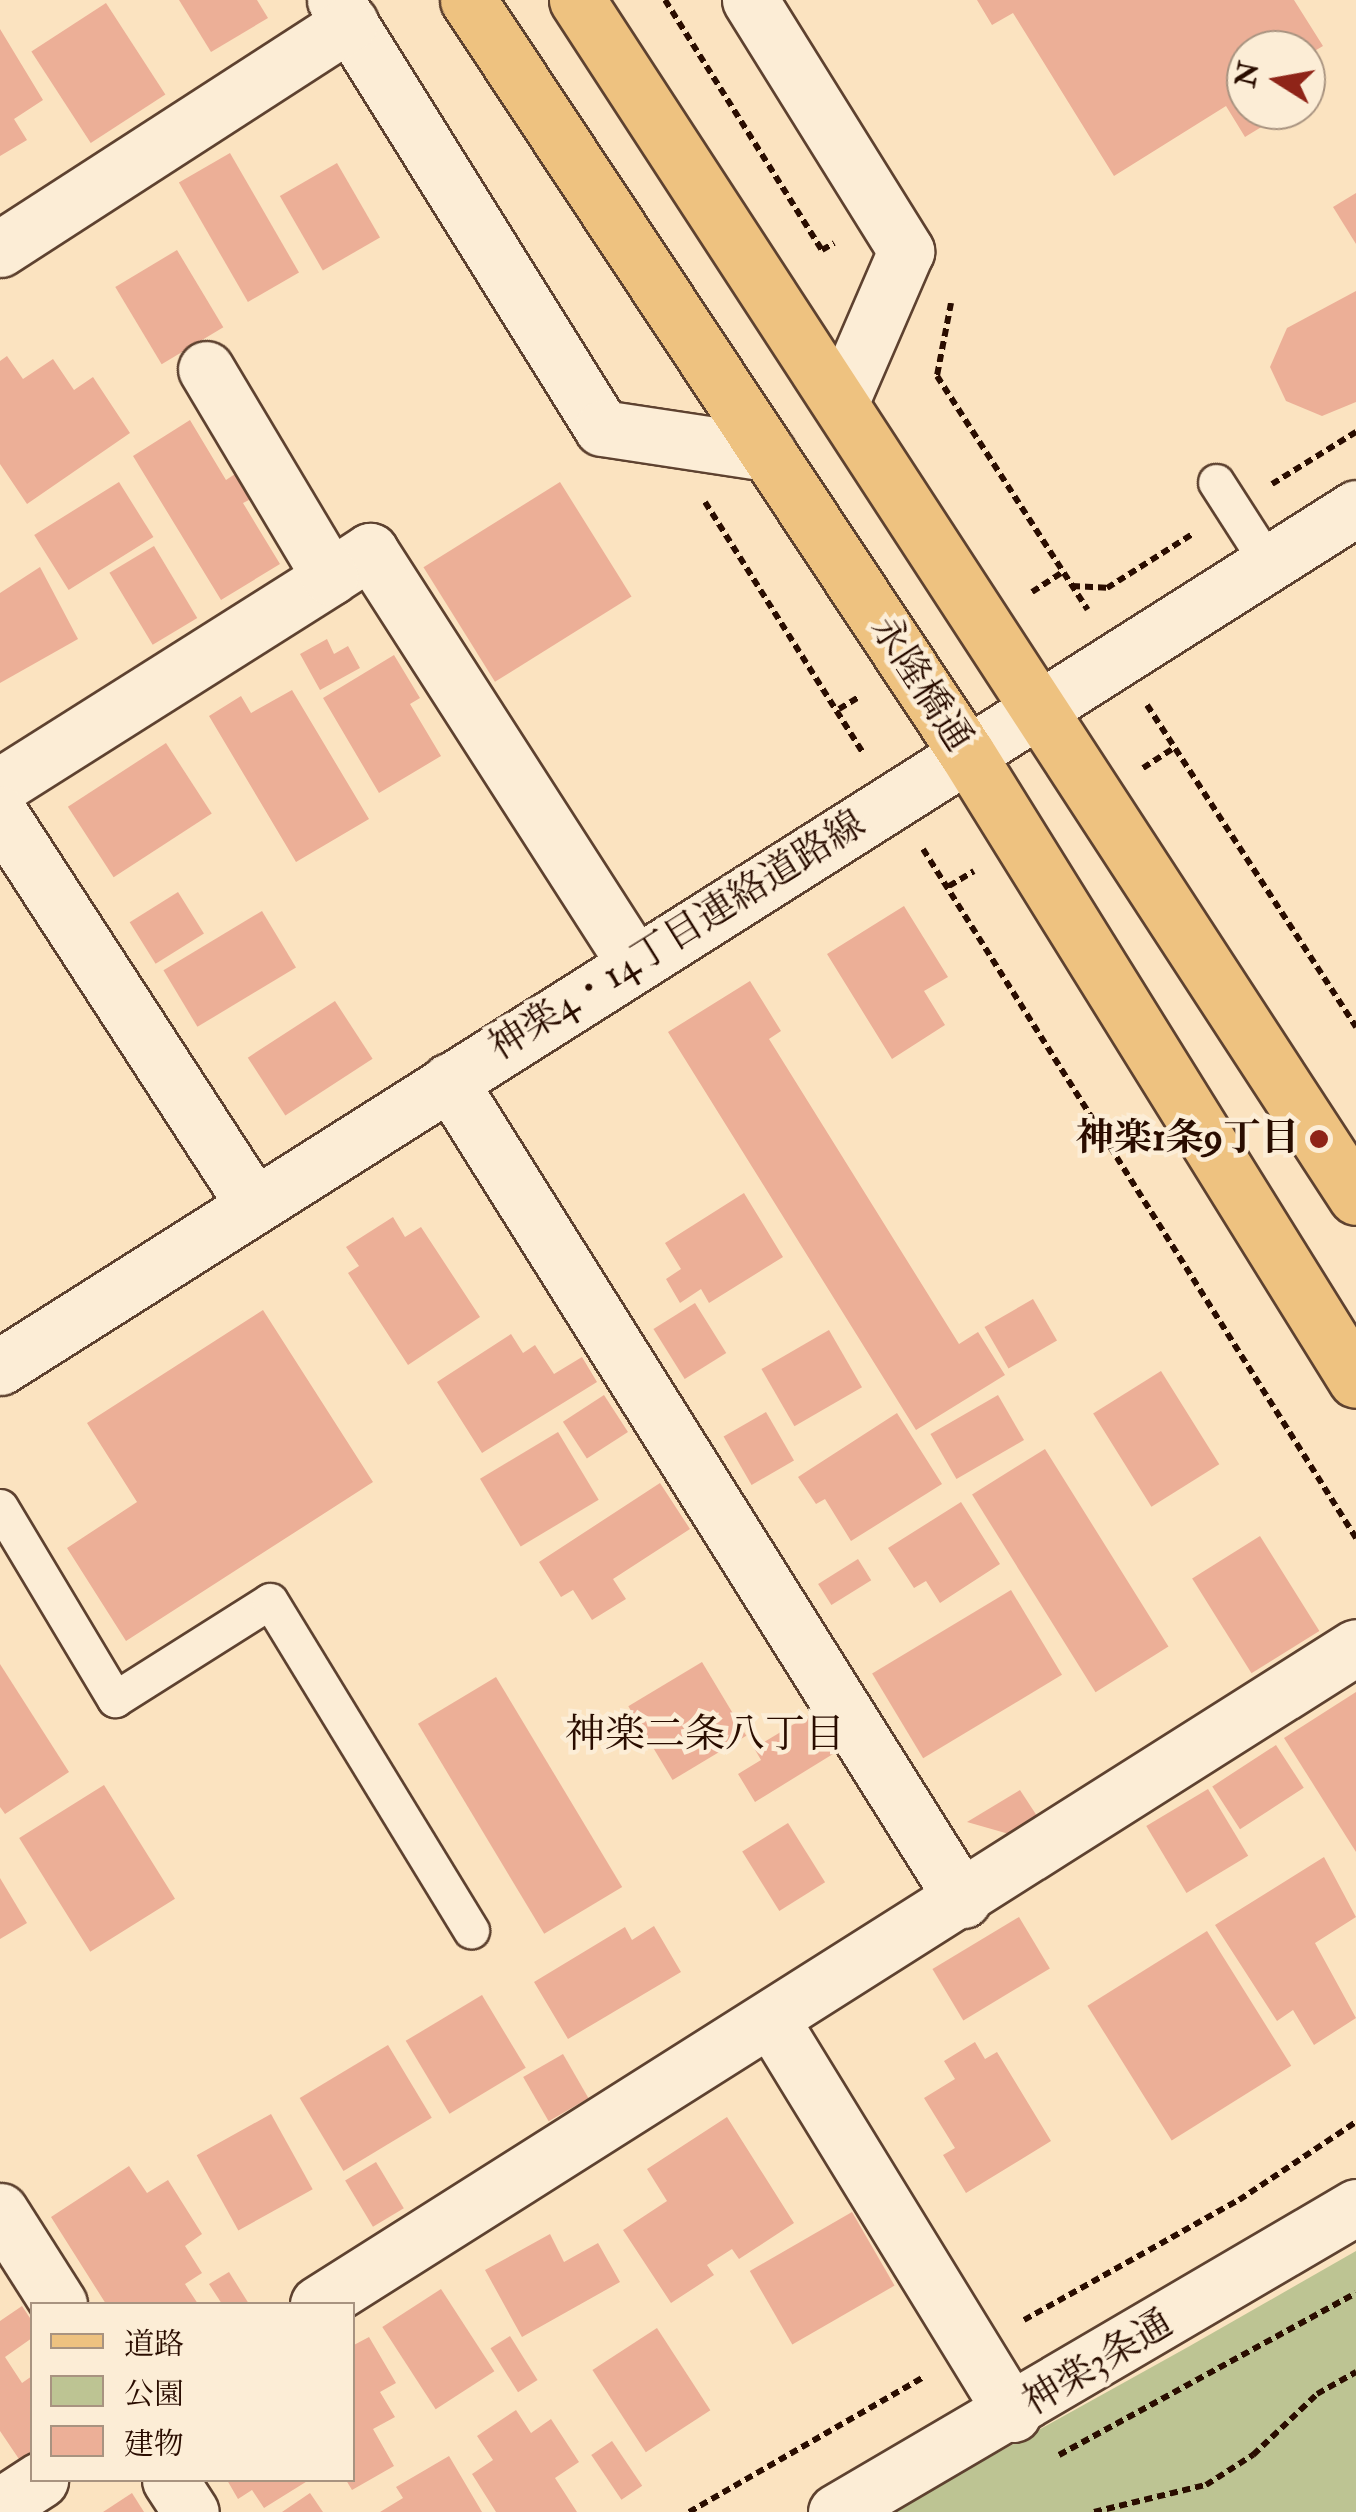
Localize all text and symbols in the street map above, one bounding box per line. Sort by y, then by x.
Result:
north arrow [1226,30,1326,130]
text: N [1228,59,1268,90]
street label: 永隆橋通 [860,608,982,760]
street label: 神楽4・14丁目連絡道路線 [481,802,873,1070]
place label: 神楽1条9丁目 [1076,1116,1299,1162]
marker: 神楽1条9丁目 [1308,1128,1330,1150]
district label: 神楽二条八丁目 [565,1711,845,1759]
street label: 神楽3条通 [1015,2301,1181,2425]
legend [30,2302,355,2482]
text: 道路 [124,2326,184,2363]
text: 公園 [124,2376,184,2413]
text: 建物 [124,2426,184,2463]

